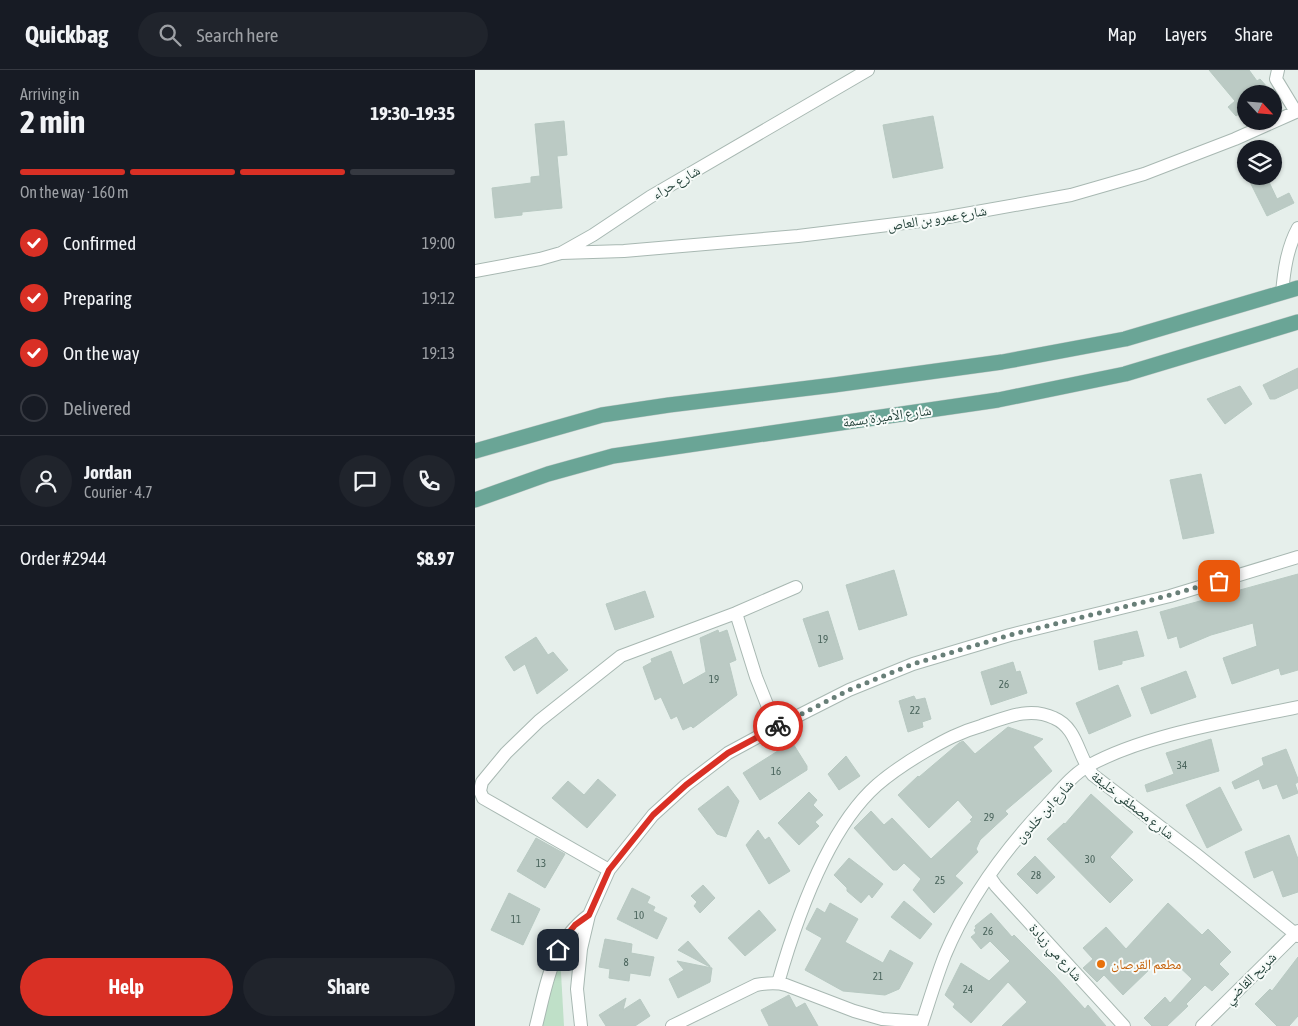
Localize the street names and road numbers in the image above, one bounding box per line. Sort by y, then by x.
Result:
street label: شارع حراء [649,162,704,204]
street label: شارع عمرو بن العاص [886,202,988,236]
street label: شارع الأميرة بسمة [842,402,932,432]
street label: شارع مصطفى خليفة [1087,768,1178,844]
street label: شارع ابن خلدون [1011,776,1078,847]
street label: شارع مي زيادة [1023,920,1086,986]
street label: شريح القاضي [1221,949,1282,1010]

